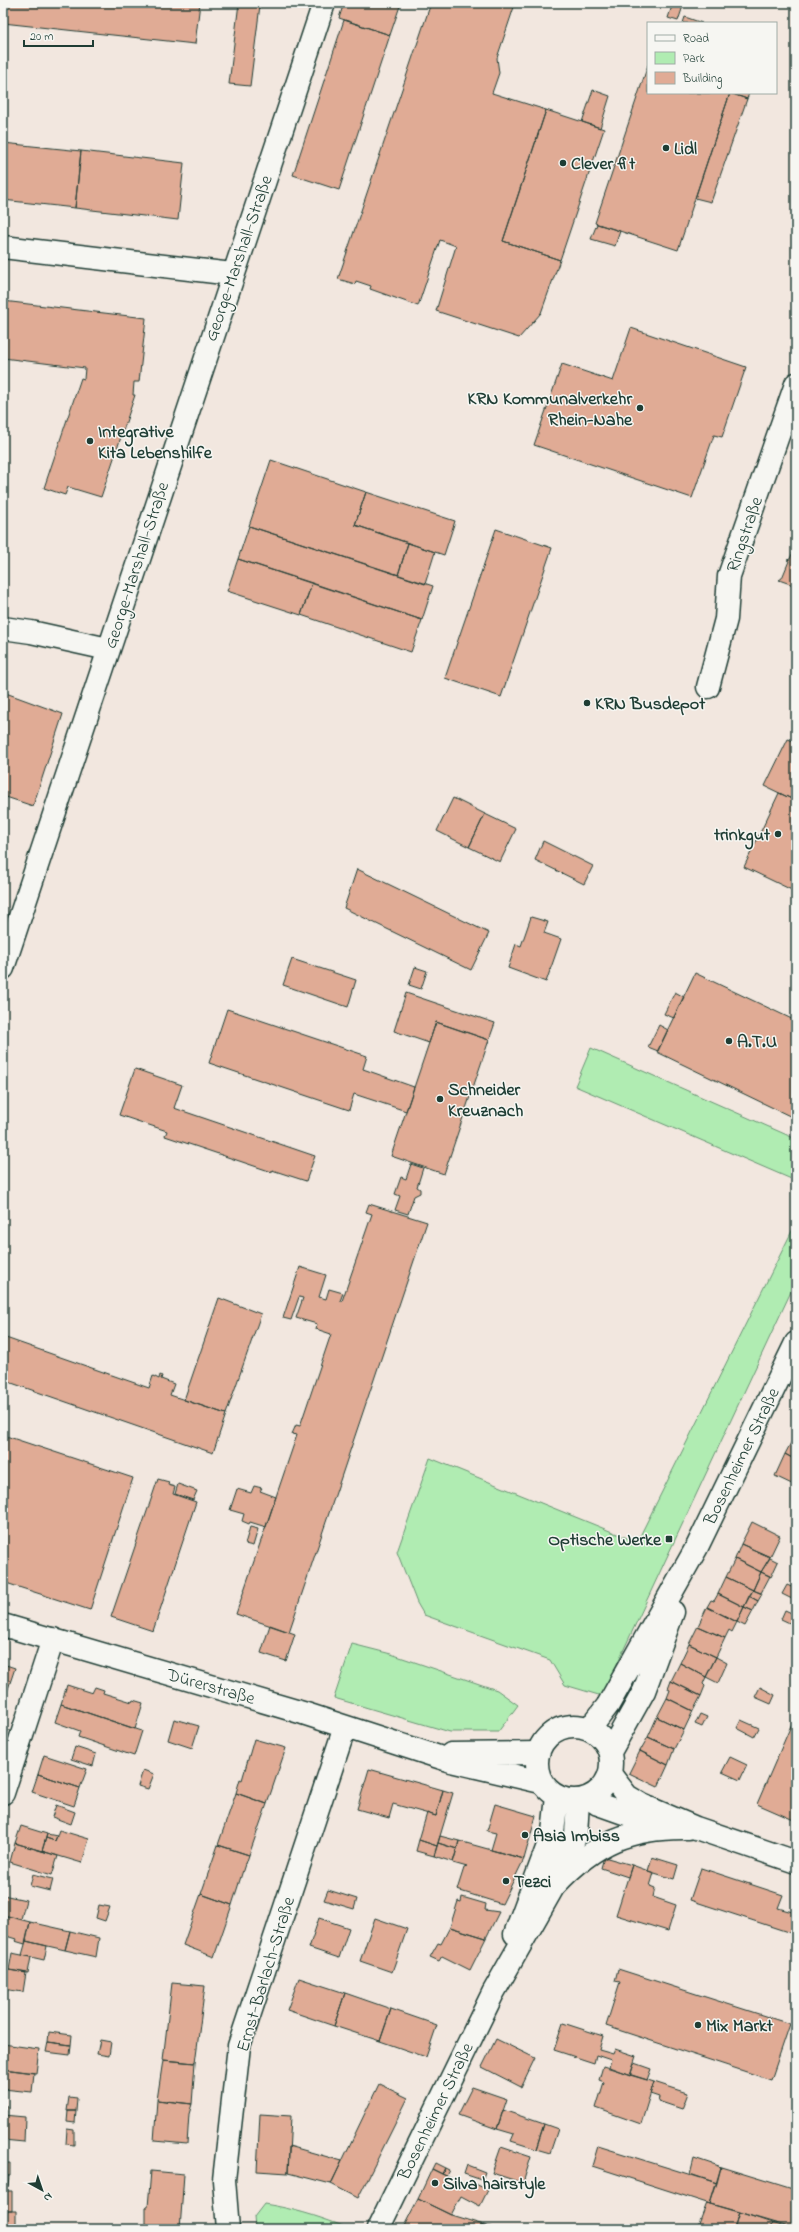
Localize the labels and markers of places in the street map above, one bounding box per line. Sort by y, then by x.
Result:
place label: Lidl [674,137,697,163]
marker: Lidl [661,143,671,153]
place label: Clever fit [571,152,636,178]
marker: Clever fit [558,158,568,168]
place label: KRN Kommunalverkehr Rhein-Nahe [468,387,633,434]
marker: KRN Kommunalverkehr Rhein-Nahe [635,403,645,413]
place label: Integrative Kita Lebenshilfe [98,420,213,467]
marker: Integrative Kita Lebenshilfe [85,436,95,446]
place label: KRN Busdepot [595,692,706,718]
marker: KRN Busdepot [582,698,592,708]
place label: trinkgut [713,823,771,850]
marker: trinkgut [773,829,783,839]
place label: A.T.U [737,1030,777,1056]
marker: A.T.U [724,1036,734,1046]
place label: Schneider Kreuznach [448,1078,524,1125]
marker: Schneider Kreuznach [435,1094,445,1104]
place label: Optische Werke [548,1528,662,1554]
marker: Optische Werke [664,1534,674,1544]
place label: Asia Imbiss [533,1824,620,1850]
marker: Asia Imbiss [520,1830,530,1840]
place label: Tezci [514,1870,551,1896]
marker: Tezci [501,1876,511,1886]
place label: Mix Markt [706,2014,774,2040]
marker: Mix Markt [693,2020,703,2030]
place label: Silva hairstyle [443,2172,546,2199]
marker: Silva hairstyle [430,2178,440,2188]

